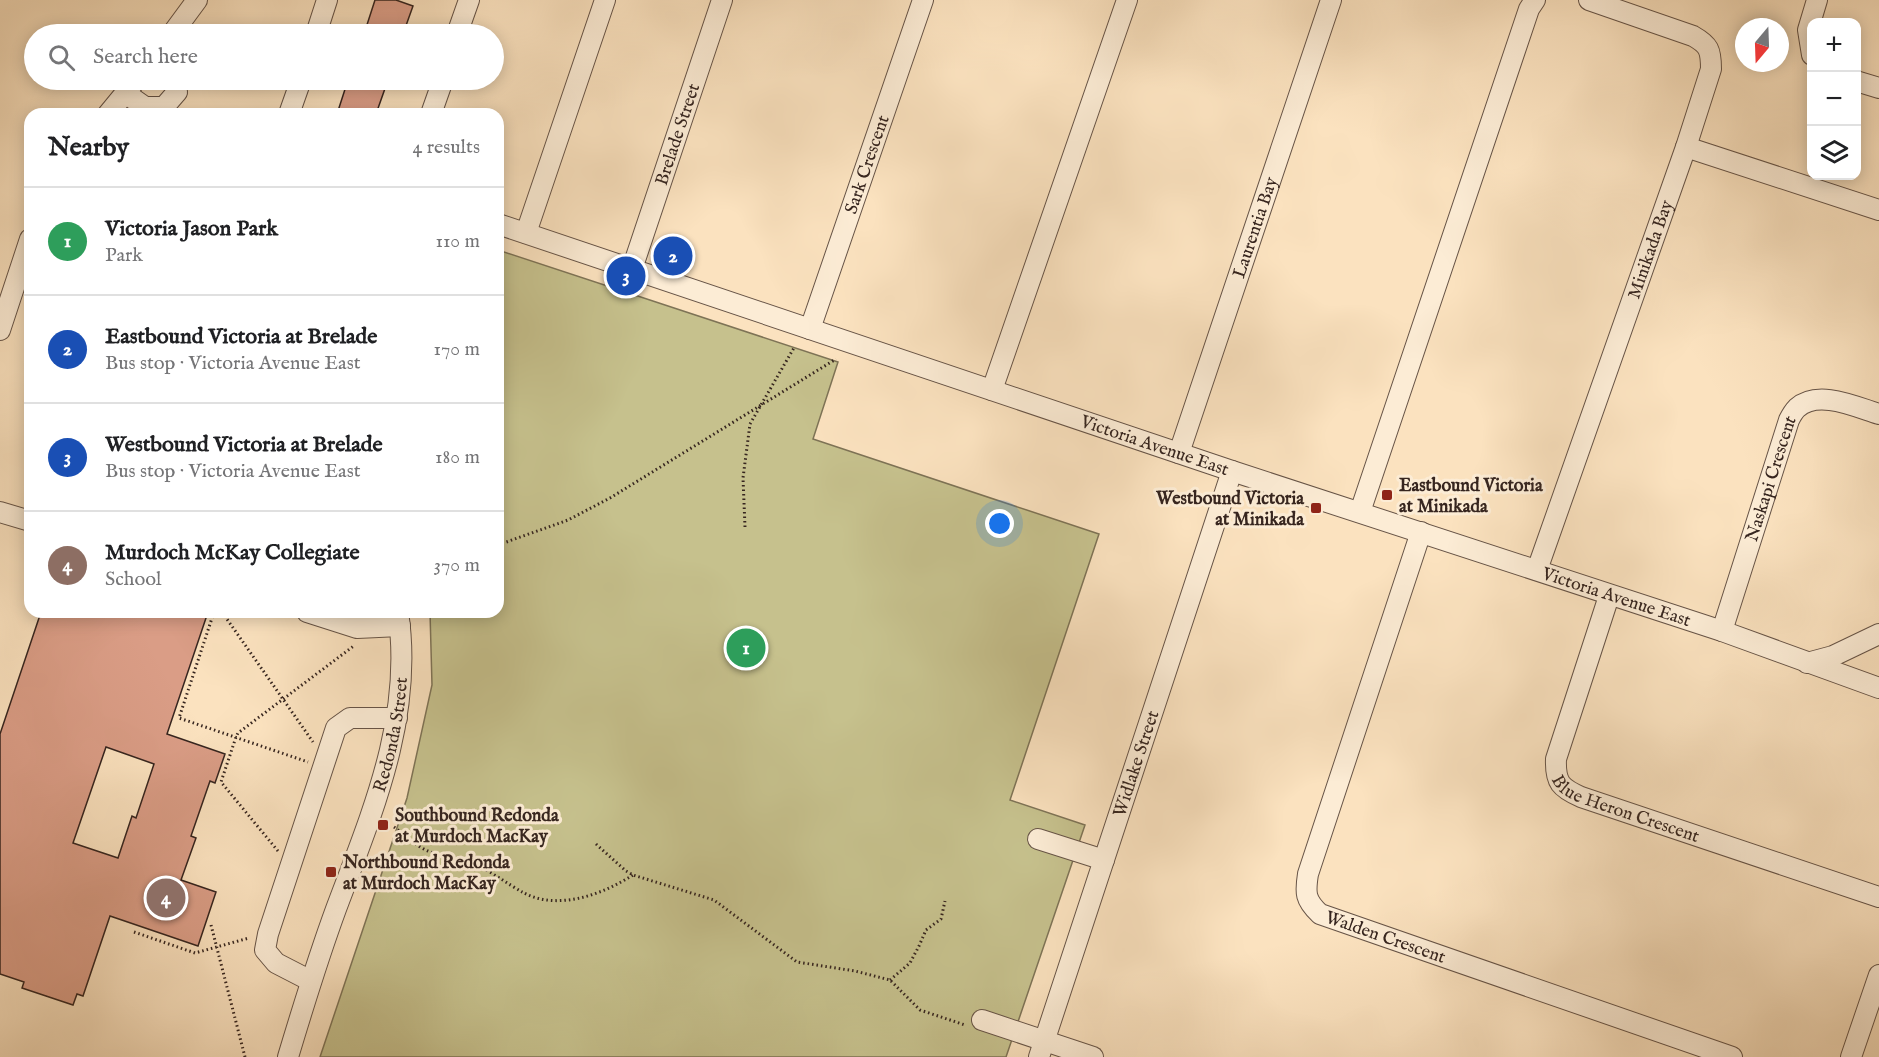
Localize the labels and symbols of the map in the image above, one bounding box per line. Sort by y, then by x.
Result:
north arrow [1735,18,1789,72]
street label: Brelade Street [651,81,706,189]
street label: Sark Crescent [840,113,896,217]
street label: Laurentia Bay [1228,174,1284,281]
street label: Minikada Bay [1623,197,1679,302]
pin: 2 [654,234,692,278]
pin: 3 [606,254,646,298]
street label: Victoria Avenue East [1076,411,1231,482]
street label: Naskapi Crescent [1741,412,1802,545]
place label: Eastbound Victoria at Minikada [1399,475,1544,519]
place label: Westbound Victoria at Minikada [1155,488,1305,532]
marker: Eastbound Victoria at Minikada [1380,488,1394,502]
marker: Westbound Victoria at Minikada [1309,501,1323,515]
your location [985,509,1014,538]
street label: Victoria Avenue East [1538,563,1693,633]
pin: 1 [726,626,766,670]
street label: Redonda Street [369,677,414,795]
street label: Widlake Street [1109,708,1165,820]
street label: Blue Heron Crescent [1545,771,1702,849]
place label: Southbound Redonda at Murdoch MacKay [395,805,560,849]
marker: Southbound Redonda at Murdoch MacKay [376,818,390,832]
place label: Northbound Redonda at Murdoch MacKay [342,852,511,896]
marker: Northbound Redonda at Murdoch MacKay [324,865,338,879]
pin: 4 [146,876,186,920]
street label: Walden Crescent [1322,907,1448,970]

